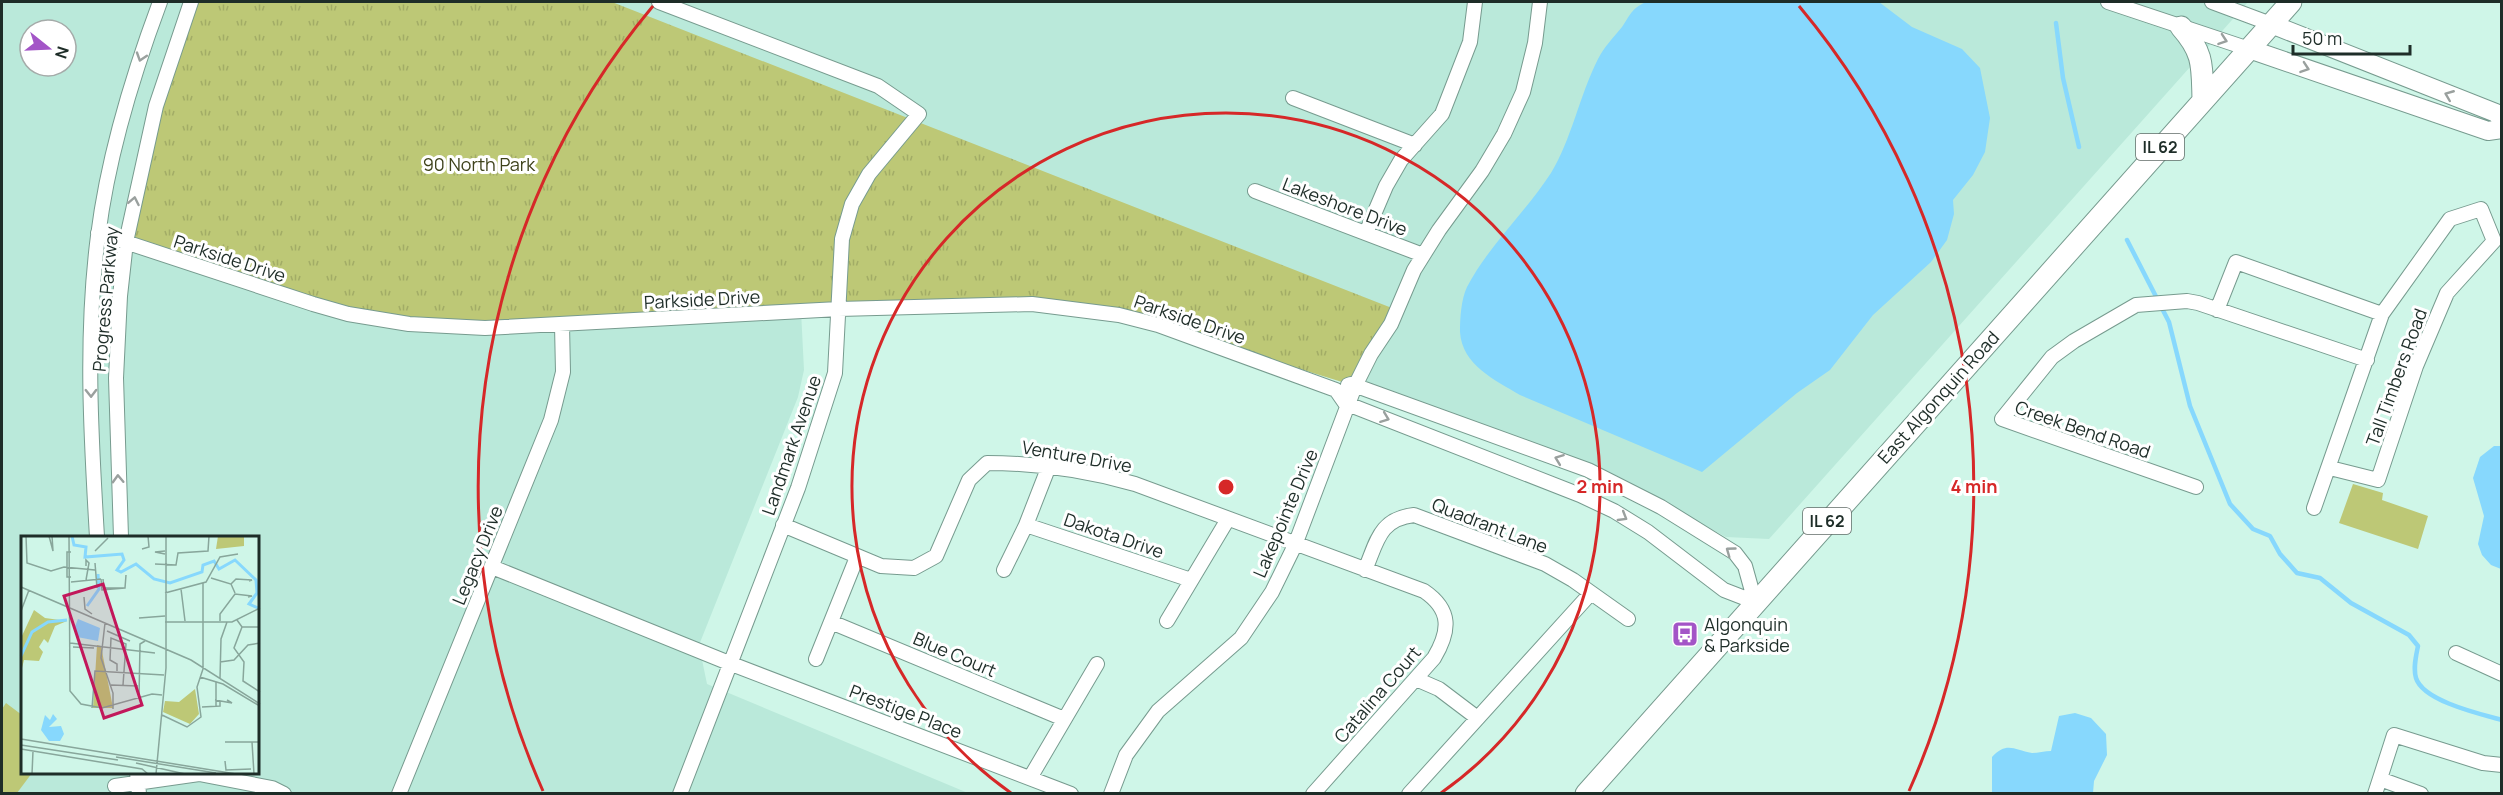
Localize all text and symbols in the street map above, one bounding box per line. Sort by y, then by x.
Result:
north arrow [18,18,78,78]
scale bar [2293,18,2410,56]
text: 50 m [2302,26,2342,50]
one-way arrow [2217,33,2228,46]
text: N [50,44,75,62]
one-way arrow [135,51,148,62]
one-way arrow [2299,60,2310,73]
one-way arrow [2445,90,2456,102]
road number: IL 62 [2136,134,2184,160]
park label: 90 North Park [423,152,536,176]
street label: Lakeshore Drive [1279,171,1411,241]
one-way arrow [127,196,140,206]
street label: Progress Parkway [87,225,123,373]
street label: Parkside Drive [171,229,289,287]
street label: Parkside Drive [643,284,761,314]
street label: Parkside Drive [1131,289,1249,349]
street label: Tall Timbers Road [2360,305,2432,449]
street label: East Algonquin Road [1872,326,2004,468]
street label: Landmark Avenue [756,372,826,518]
one-way arrow [84,389,97,398]
street label: Creek Bend Road [2012,395,2154,463]
one-way arrow [1379,411,1390,424]
street label: Venture Drive [1020,435,1134,477]
street label: Lakepointe Drive [1247,445,1323,581]
one-way arrow [1554,454,1565,466]
one-way arrow [112,474,125,483]
text: 2 min [1577,474,1623,498]
text: 4 min [1950,474,1998,498]
centre of rings [1216,477,1236,497]
street label: Quadrant Lane [1429,492,1551,558]
street label: Legacy Drive [446,502,508,608]
street label: Dakota Drive [1061,507,1167,563]
road number: IL 62 [1803,508,1851,534]
one-way arrow [1617,510,1627,522]
inset map [21,536,260,774]
one-way arrow [1725,547,1736,558]
place label: Algonquin & Parkside [1704,612,1790,657]
bus stop icon: Algonquin & Parkside [1670,619,1700,649]
street label: Blue Court [910,626,1000,682]
street label: Catalina Court [1328,641,1426,747]
street label: Prestige Place [846,679,966,743]

